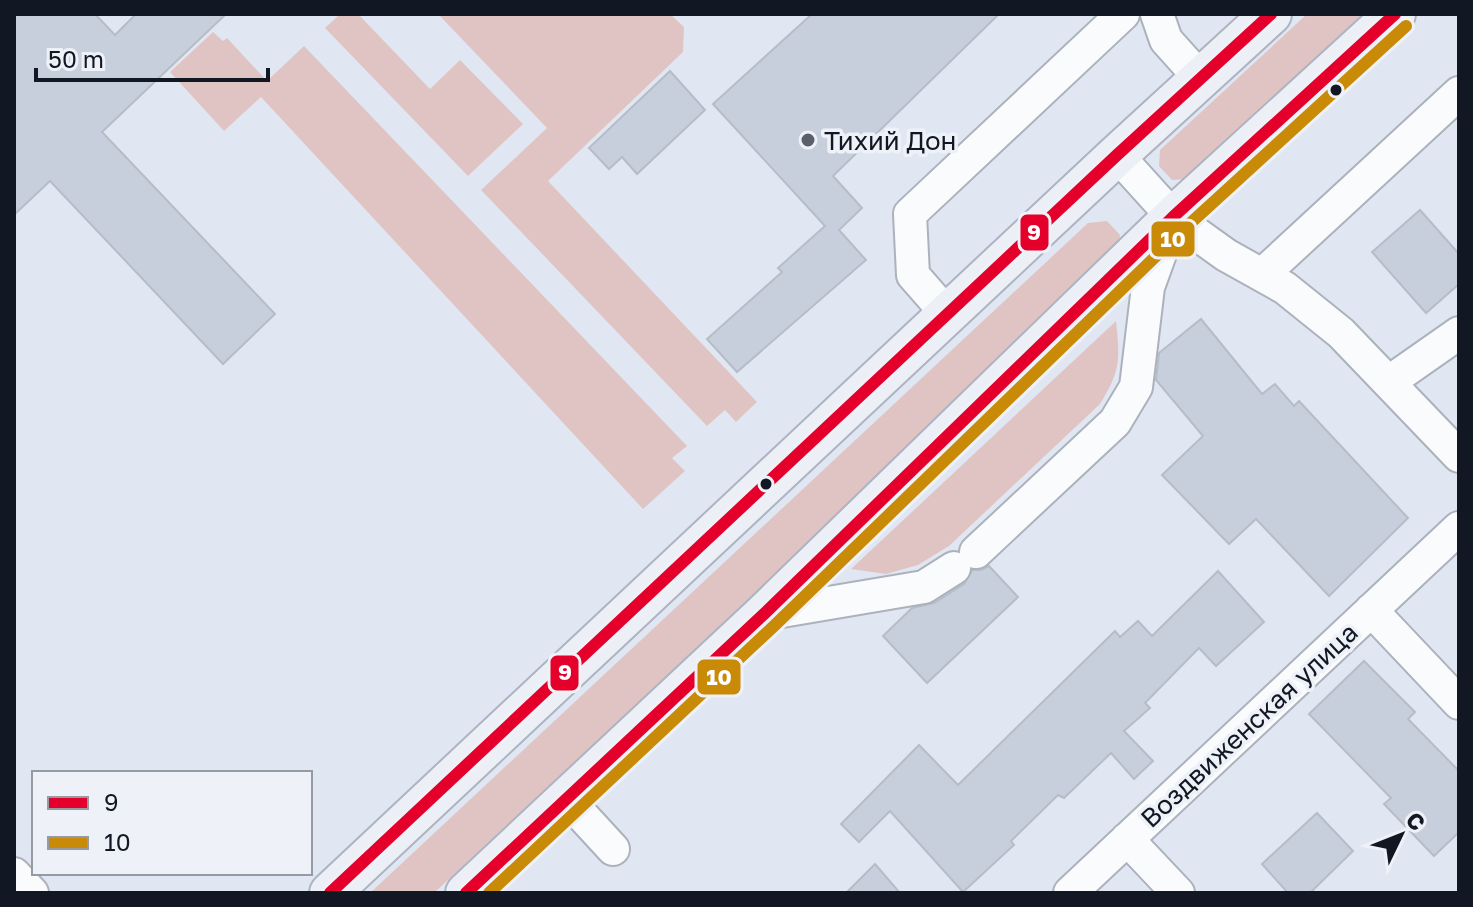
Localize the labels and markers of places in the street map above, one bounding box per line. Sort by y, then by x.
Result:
unlabelled marker [1328,82,1344,98]
place label: Тихий Дон [824,125,956,156]
marker: Тихий Дон [799,131,817,149]
unlabelled marker [758,476,774,492]

